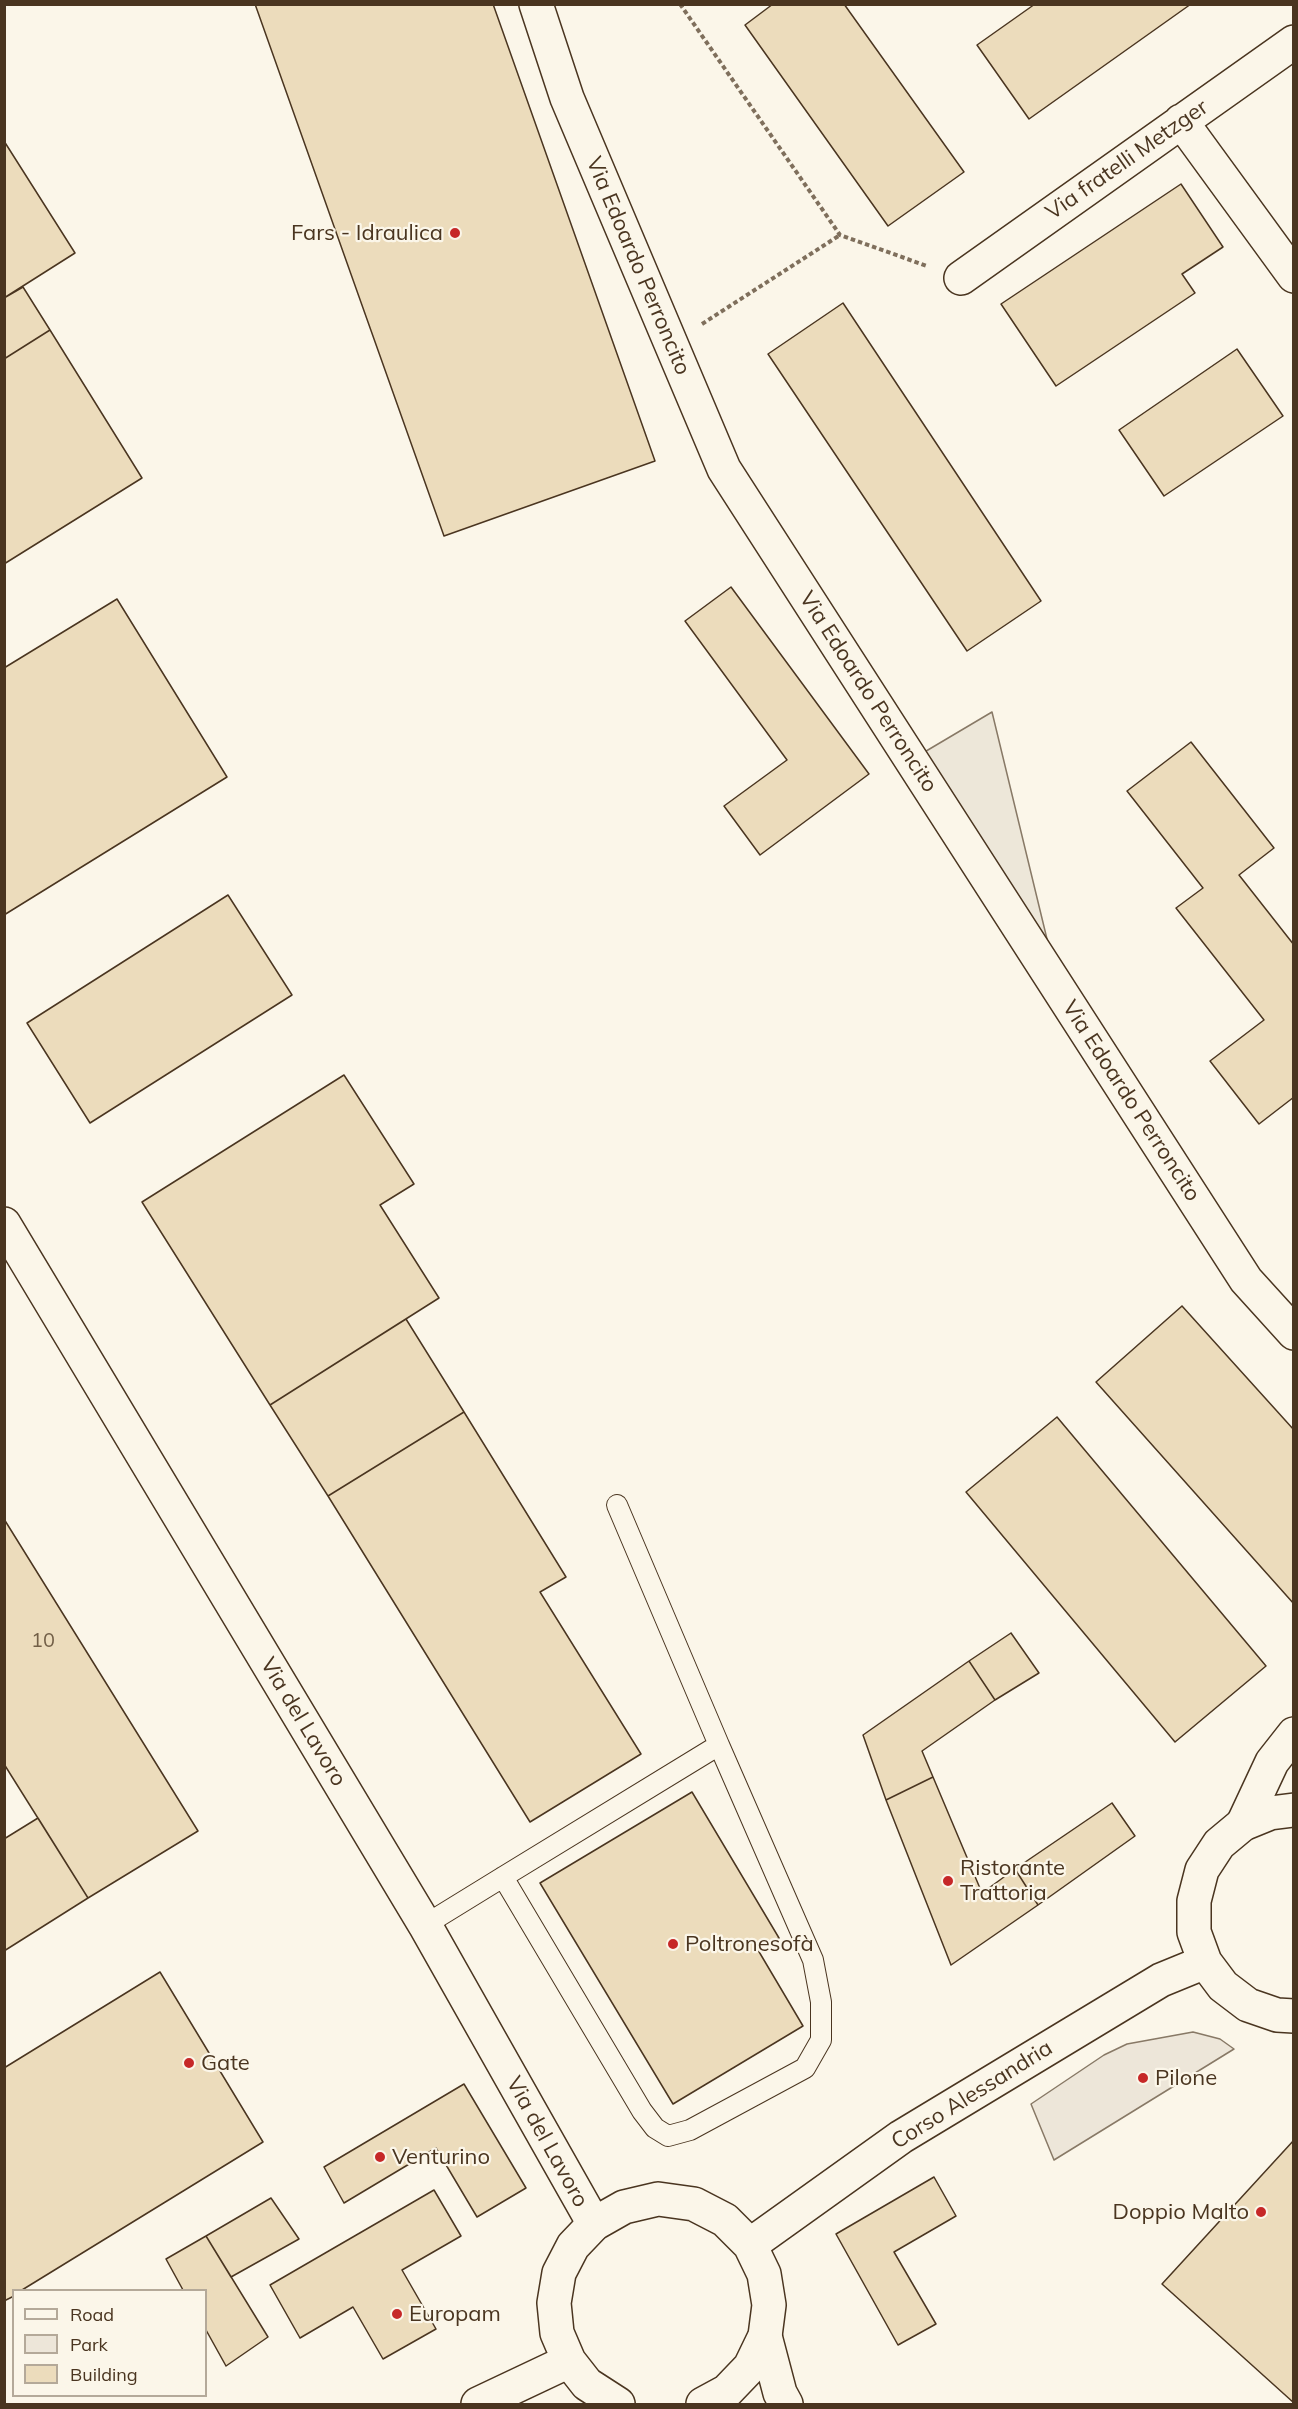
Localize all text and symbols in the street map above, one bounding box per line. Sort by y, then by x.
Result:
street label: Via fratelli Metzger [1041,94,1213,226]
street label: Via Edoardo Perroncito [580,153,696,379]
place label: Fars - Idraulica [291,220,443,246]
marker: Fars - Idraulica [448,226,462,240]
street label: Via Edoardo Perroncito [793,587,943,797]
street label: Via Edoardo Perroncito [1056,996,1206,1206]
house number: 10 [31,1629,55,1653]
street label: Via del Lavoro [254,1653,352,1791]
place label: Ristorante Trattoria [960,1855,1065,1906]
marker: Ristorante Trattoria [941,1874,955,1888]
place label: Poltronesofà [685,1931,814,1957]
marker: Poltronesofà [666,1937,680,1951]
street label: Corso Alessandria [887,2035,1057,2155]
place label: Gate [201,2050,250,2076]
marker: Gate [182,2056,196,2070]
place label: Pilone [1155,2065,1217,2091]
marker: Pilone [1136,2071,1150,2085]
street label: Via del Lavoro [500,2072,594,2212]
place label: Venturino [392,2144,490,2170]
marker: Venturino [373,2150,387,2164]
place label: Doppio Malto [1113,2199,1249,2225]
marker: Doppio Malto [1254,2205,1268,2219]
legend [12,2289,207,2397]
place label: Europam [409,2301,501,2327]
text: Road [70,2303,114,2326]
marker: Europam [390,2307,404,2321]
text: Park [70,2333,108,2356]
text: Building [70,2363,138,2386]

